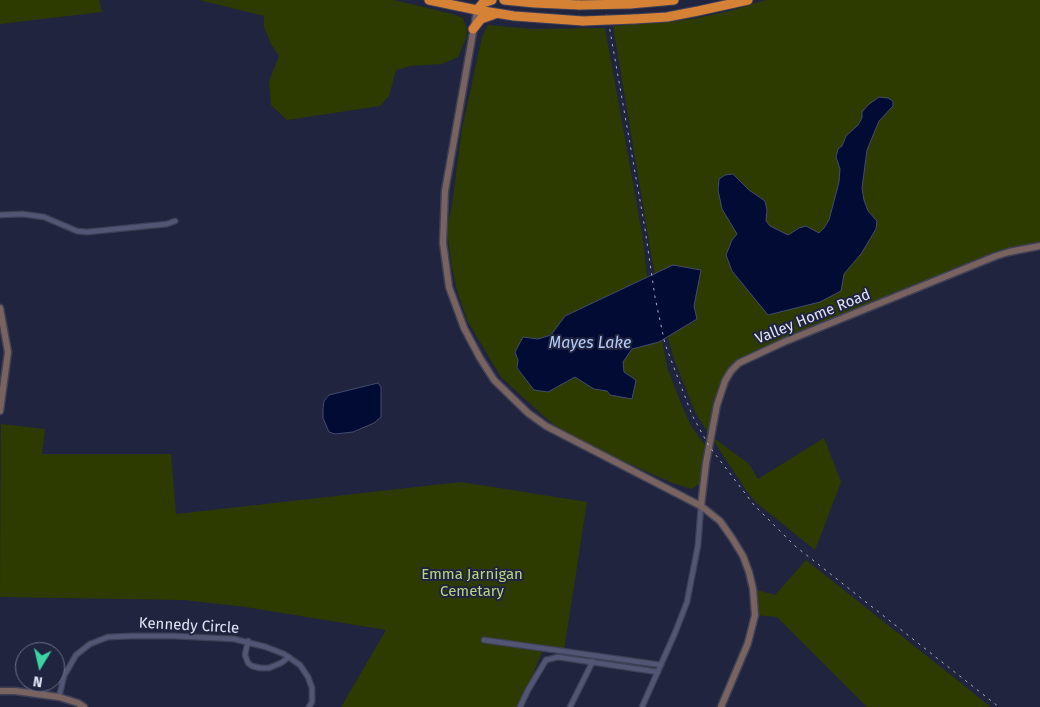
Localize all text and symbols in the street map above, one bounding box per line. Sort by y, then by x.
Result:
street label: Valley Home Road [753,286,873,348]
water label: Mayes Lake [549,334,631,354]
park label: Emma Jarnigan Cemetary [421,566,523,601]
street label: Kennedy Circle [138,614,240,638]
north arrow [15,642,65,692]
text: N [32,672,44,690]

